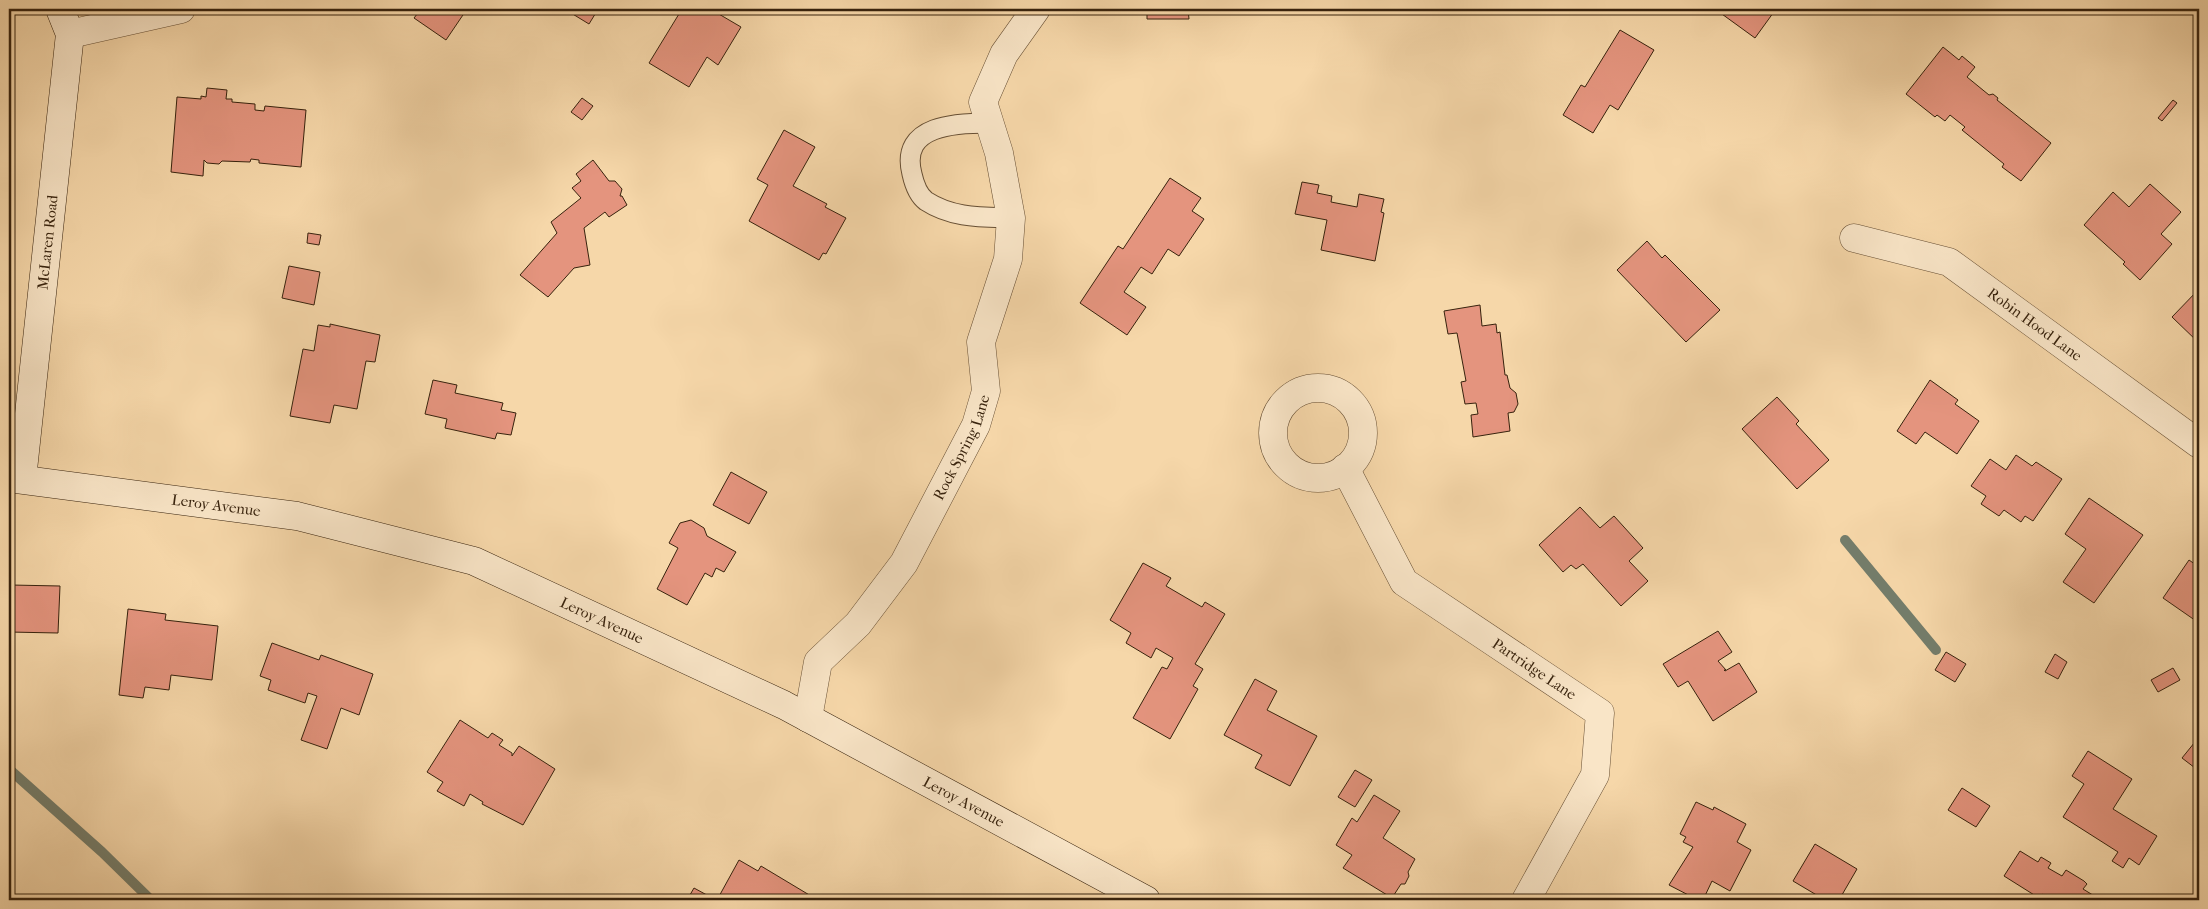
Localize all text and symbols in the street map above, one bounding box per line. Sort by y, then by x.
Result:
street label: McLaren Road [33,193,62,291]
street label: Robin Hood Lane [1984,284,2086,365]
street label: Rock Spring Lane [929,392,994,503]
street label: Leroy Avenue [171,491,262,520]
street label: Leroy Avenue [557,593,647,648]
street label: Partridge Lane [1489,635,1580,704]
street label: Leroy Avenue [920,773,1008,831]

